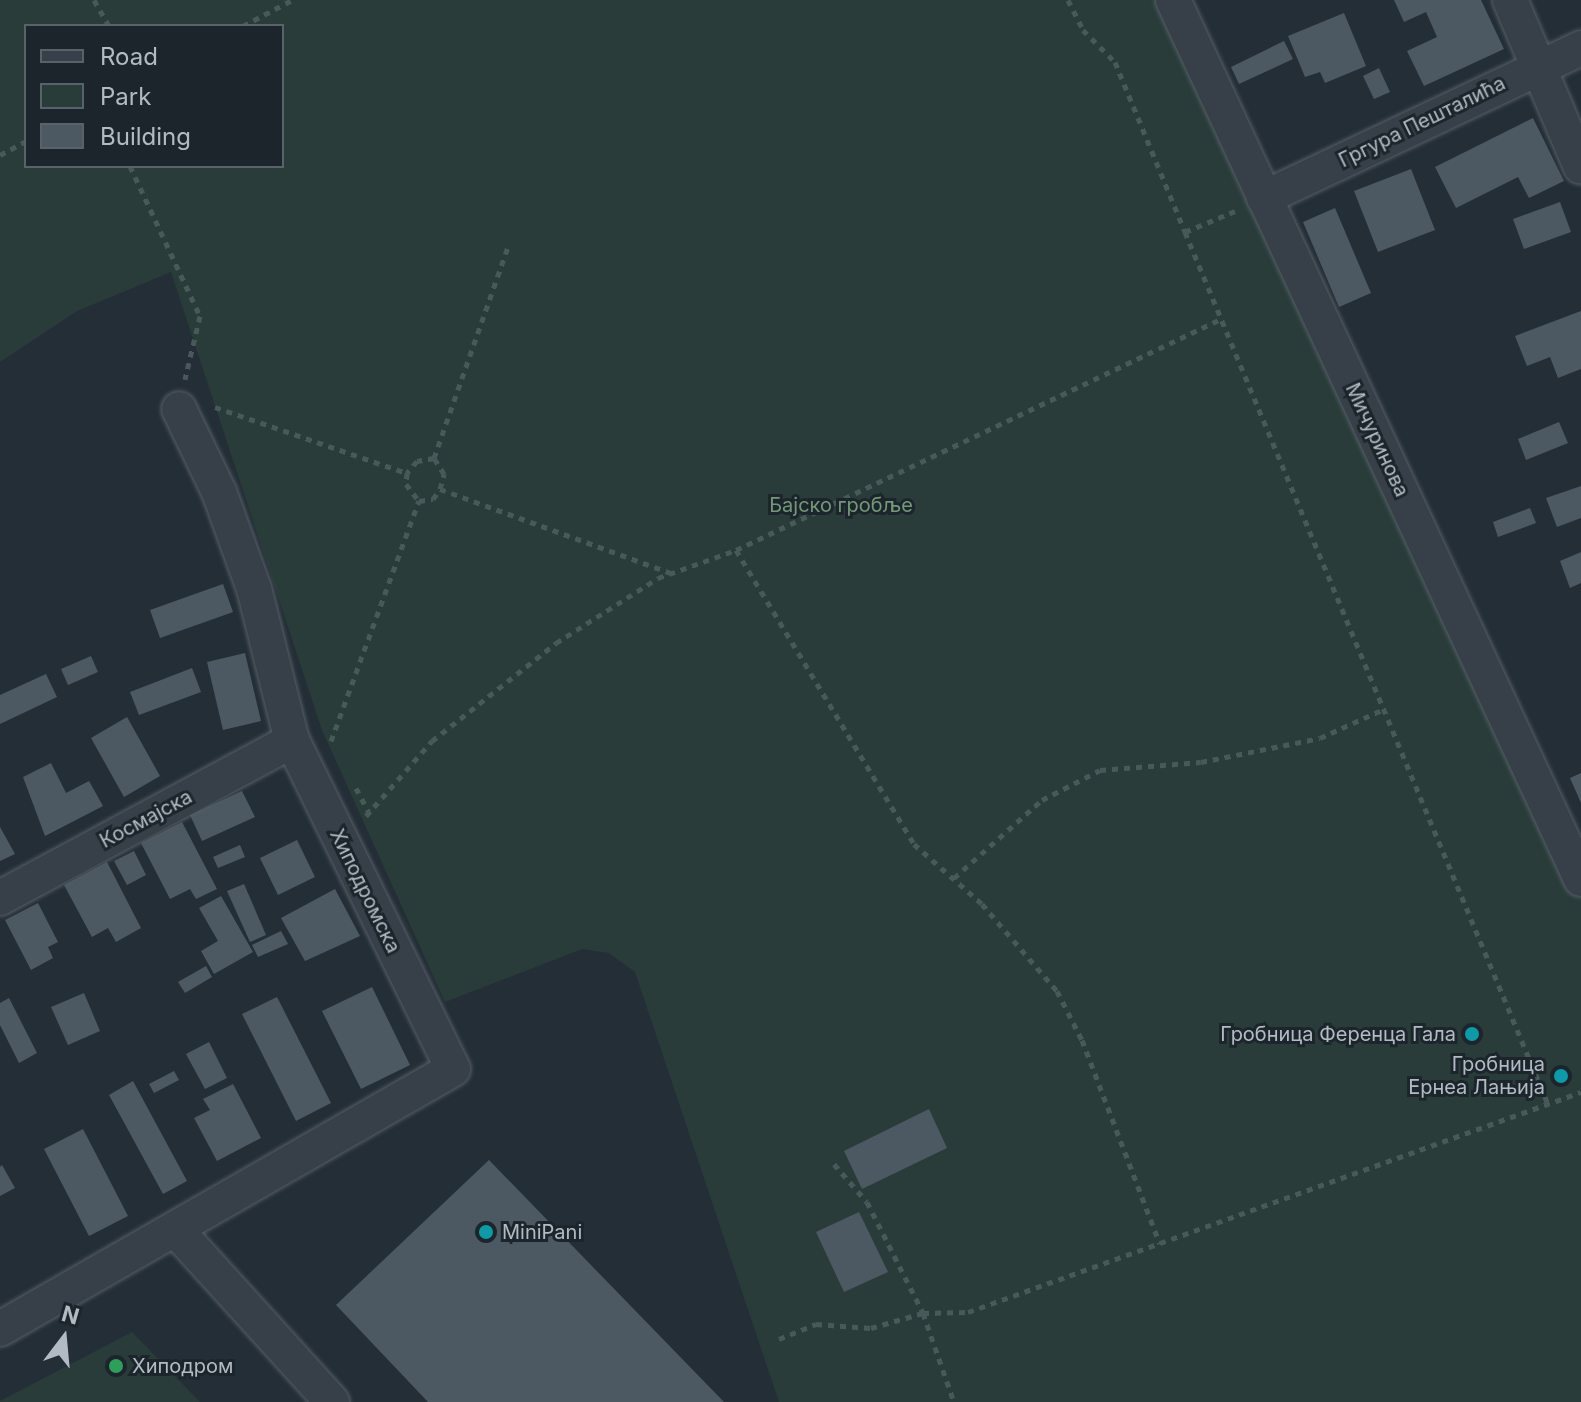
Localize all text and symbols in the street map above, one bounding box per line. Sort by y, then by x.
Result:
legend [24,24,284,168]
text: Road [100,42,158,71]
street label: Гргура Пешталића [1335,71,1509,173]
text: Park [100,82,151,111]
text: Building [100,122,191,151]
street label: Мичуринова [1340,379,1414,501]
park label: Бајско гробље [769,493,913,517]
street label: Космајска [96,785,196,853]
street label: Хиподромска [325,825,405,957]
place label: Гробница Ференца Гала [1220,1022,1456,1046]
marker: Гробница Ференца Гала [1463,1025,1481,1043]
place label: Гробница Ернеа Лањија [1408,1052,1545,1099]
marker: Гробница Ернеа Лањија [1552,1067,1570,1085]
place label: MiniPani [502,1220,582,1244]
marker: MiniPani [477,1223,495,1241]
north arrow [24,1298,104,1378]
text: N [59,1300,82,1330]
place label: Хиподром [132,1354,233,1378]
marker: Хиподром [107,1357,125,1375]

